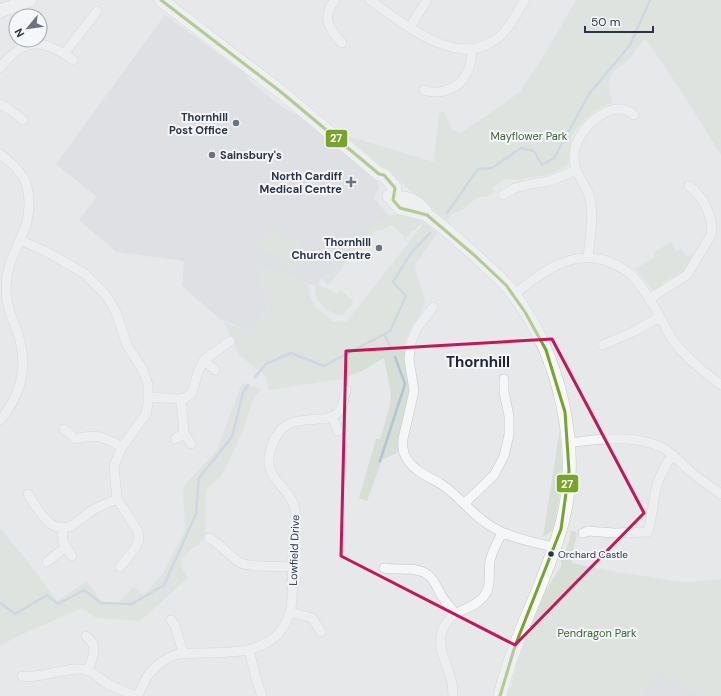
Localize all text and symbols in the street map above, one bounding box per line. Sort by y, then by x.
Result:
north arrow [8,8,48,48]
scale bar [585,8,653,34]
text: 50 m [591,14,620,30]
text: N [11,26,27,40]
place label: Thornhill Post Office [169,110,228,137]
marker: Thornhill Post Office [231,118,241,128]
line badge: 27 [325,129,348,148]
park label: Mayflower Park [491,129,568,143]
text: 27 [330,131,342,145]
place label: Sainsbury's [220,148,282,162]
marker: Sainsbury's [207,150,217,160]
place label: North Cardiff Medical Centre [259,169,342,196]
marker: North Cardiff Medical Centre [345,176,357,188]
place label: Thornhill Church Centre [292,235,371,262]
marker: Thornhill Church Centre [374,243,384,253]
district label: Thornhill [446,352,510,372]
line badge: 27 [556,474,579,493]
text: 27 [561,477,573,491]
street label: Lowfield Drive [286,514,302,586]
place label: Orchard Castle [558,548,628,561]
marker: Orchard Castle [546,549,556,559]
park label: Pendragon Park [558,626,637,640]

